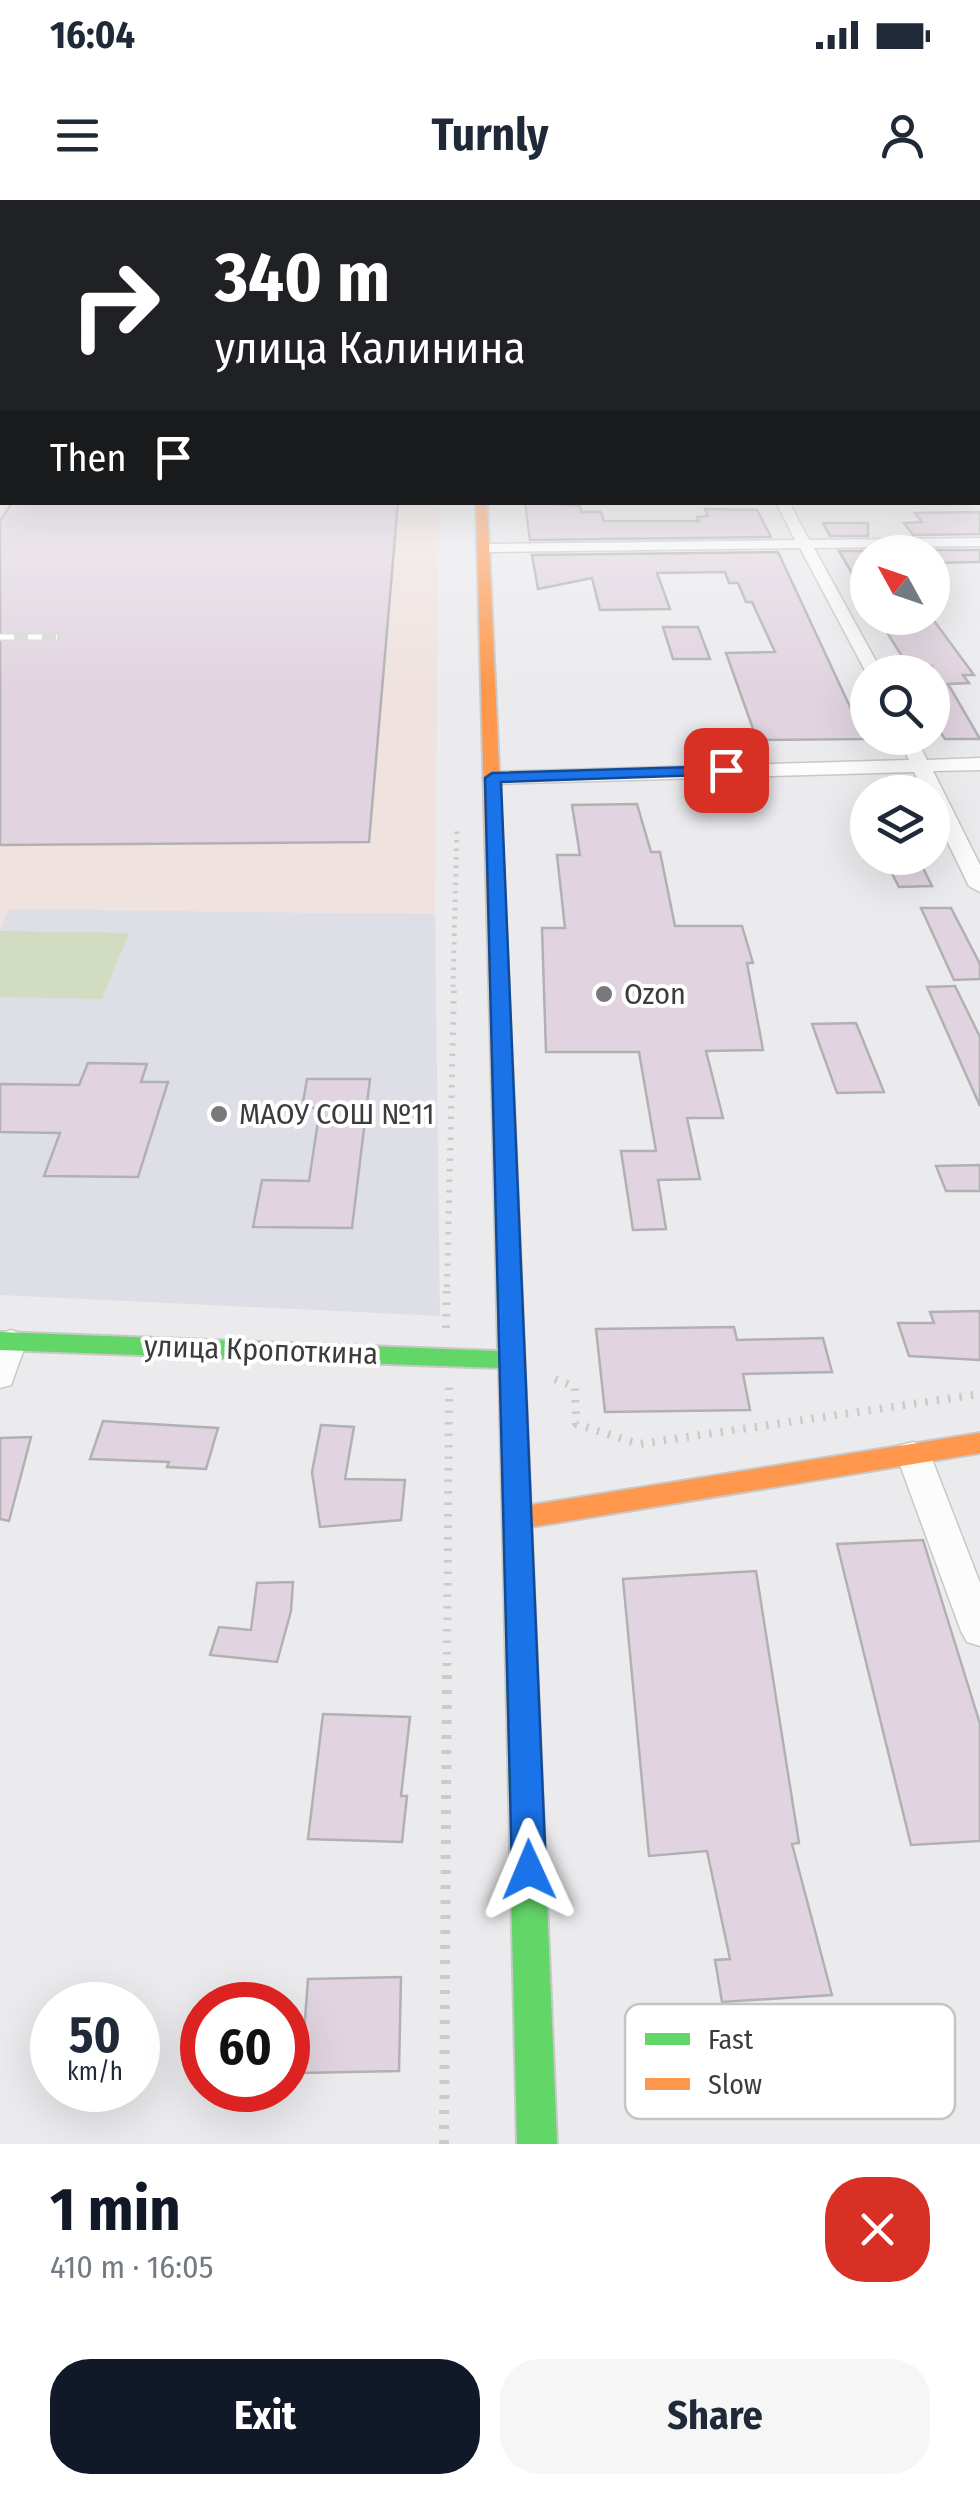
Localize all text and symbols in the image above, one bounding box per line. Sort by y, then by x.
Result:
text: 16:04 [50,12,135,58]
icon: menu [50,108,105,163]
text: Turnly [432,108,548,162]
icon: person [875,108,930,163]
text: 340 m [215,236,390,320]
icon: right [50,240,180,370]
text: улица Калинина [215,321,526,375]
icon: arrive [146,430,201,485]
text: Then [50,435,126,481]
north arrow [850,535,950,635]
map controls [850,535,950,875]
button: search [850,655,950,755]
pin [684,728,769,813]
icon: arrive [699,743,754,798]
button: layers [850,775,950,875]
place label: Ozon [624,976,686,1012]
marker: Ozon [593,983,615,1005]
place label: МАОУ СОШ №11 [239,1096,434,1132]
marker: МАОУ СОШ №11 [208,1103,230,1125]
street label: улица Кропоткина [143,1328,379,1372]
position arrow [477,1818,581,1922]
speed limit sign: 60 [180,1982,310,2112]
legend [625,2004,955,2119]
text: 50 [69,2005,121,2065]
text: Fast [708,2023,754,2056]
text: km/h [67,2057,123,2087]
text: Slow [708,2068,762,2101]
text: 1 min [50,2174,181,2246]
button: close [825,2177,930,2282]
text: 410 m · 16:05 [50,2248,213,2286]
button: Exit [50,2359,480,2474]
button: Share [500,2359,930,2474]

